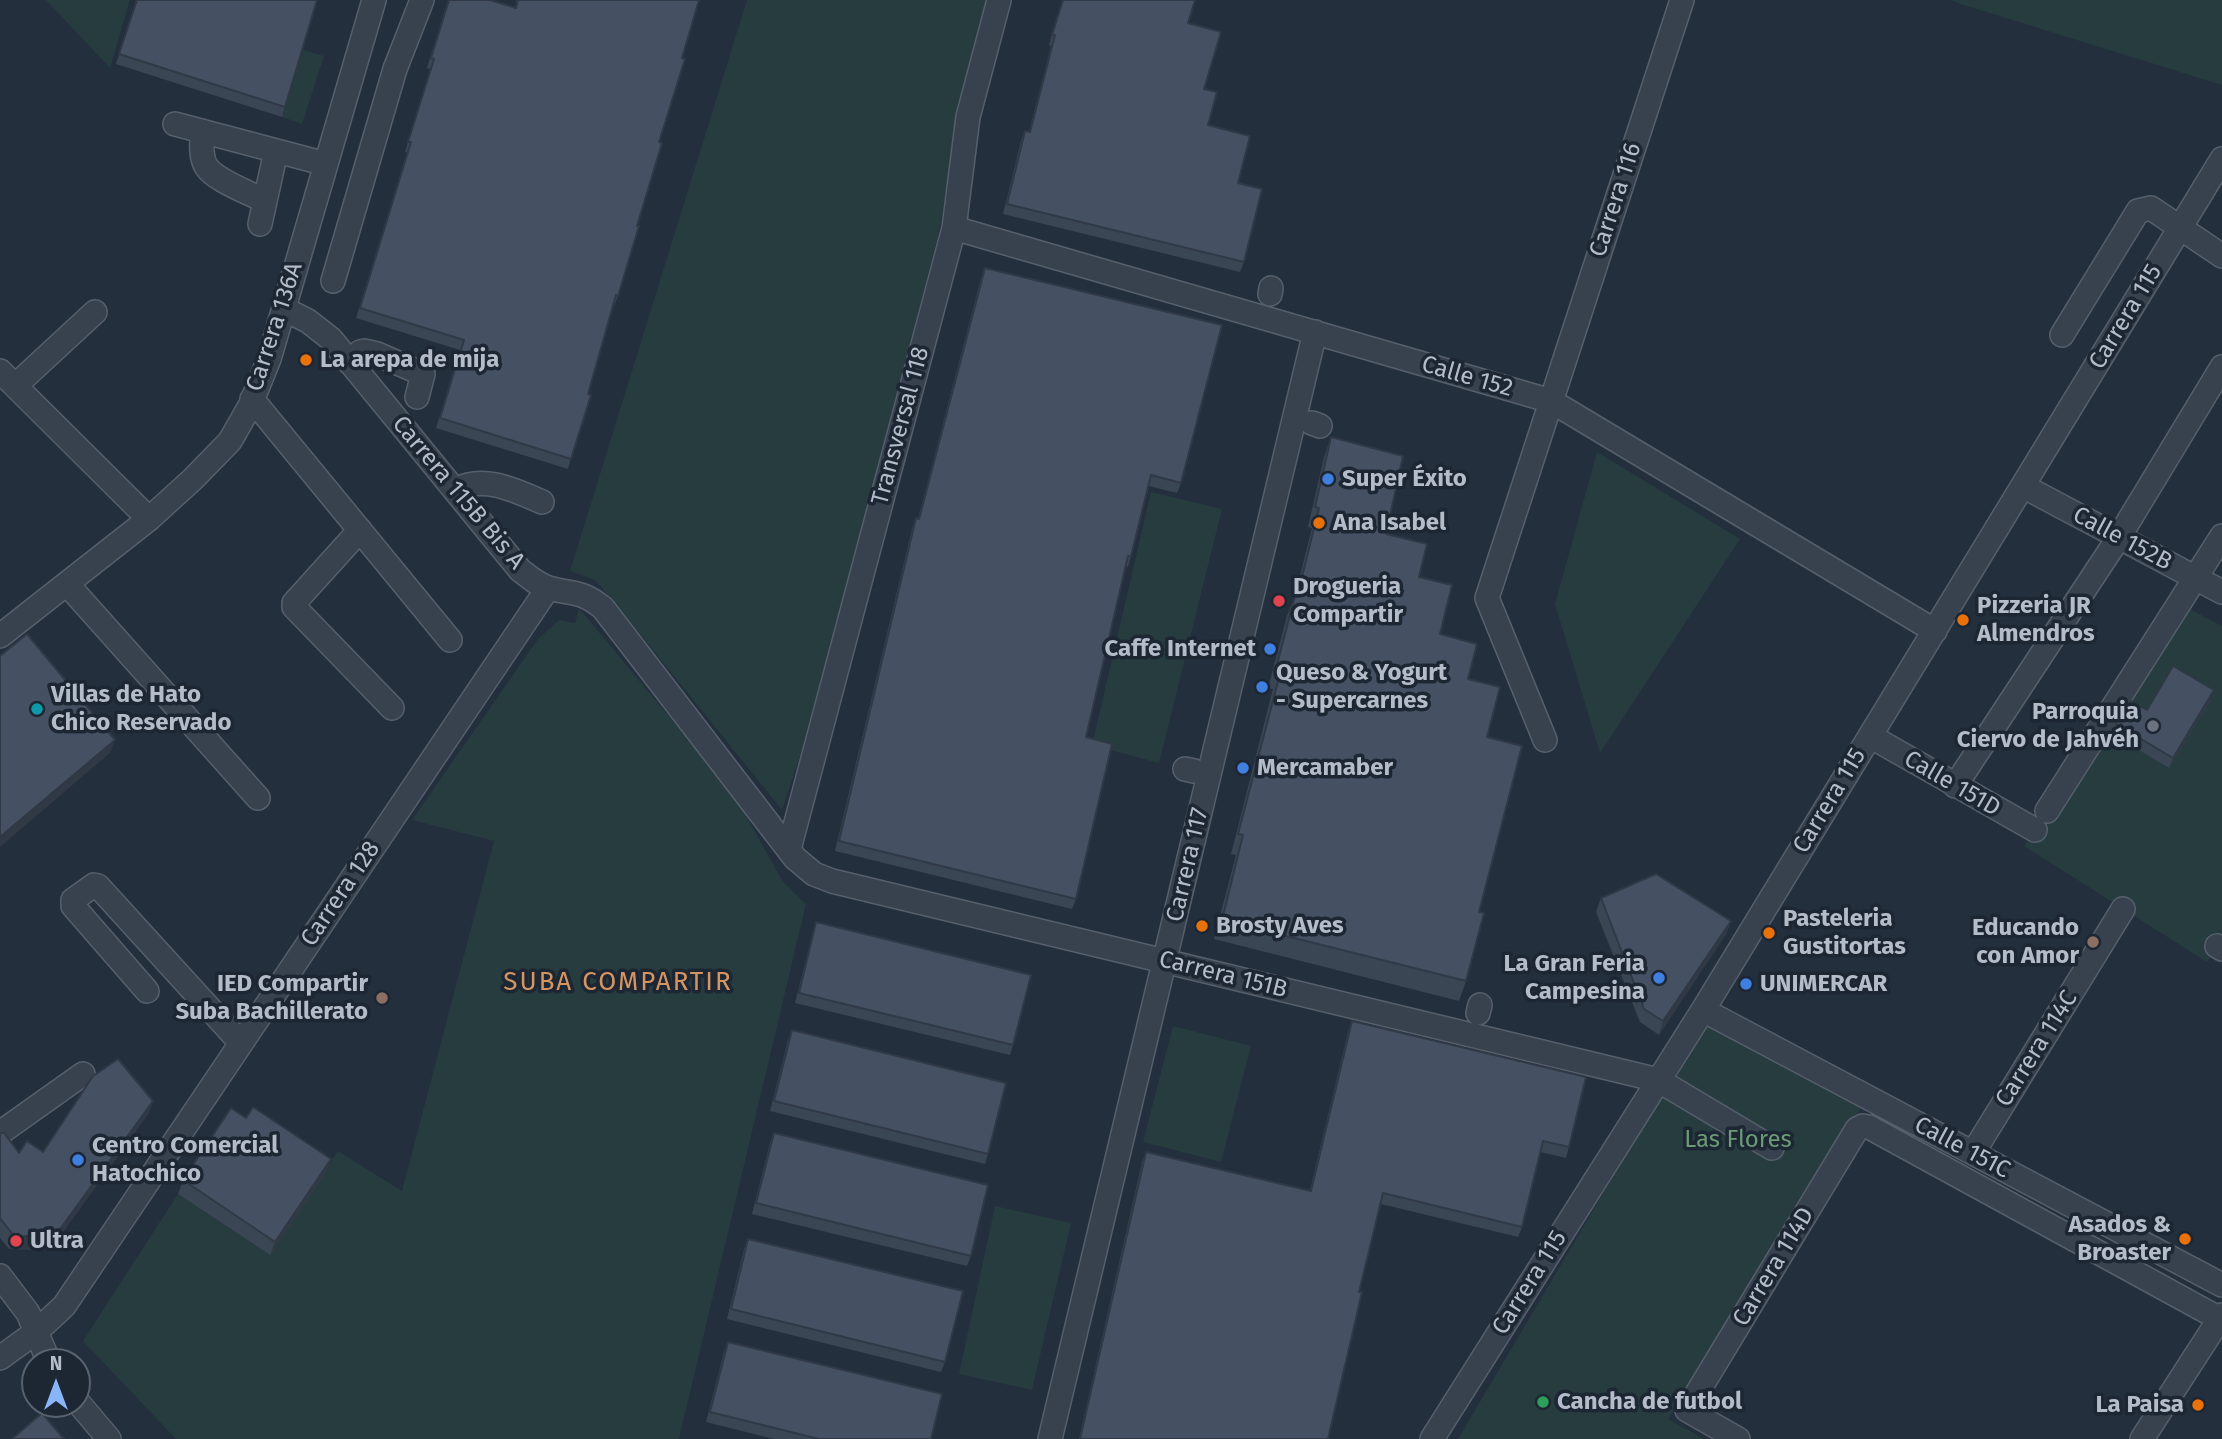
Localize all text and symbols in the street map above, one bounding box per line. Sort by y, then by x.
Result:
street label: Carrera 116 [1584,139,1648,261]
street label: Carrera 136A [241,259,309,395]
street label: Carrera 115 [2083,259,2169,375]
street label: Transversal 118 [866,344,936,508]
place label: La arepa de mija [320,346,499,374]
street label: Calle 152 [1418,350,1516,404]
marker: La arepa de mija [298,352,314,368]
street label: Carrera 115B Bis A [386,411,530,575]
place label: Super Éxito [1342,465,1467,493]
marker: Super Éxito [1320,471,1336,487]
street label: Calle 152B [2068,501,2176,577]
place label: Ana Isabel [1333,509,1446,537]
marker: Ana Isabel [1311,515,1327,531]
place label: Drogueria Compartir [1293,573,1403,629]
place label: Pizzeria JR Almendros [1977,592,2095,648]
marker: Drogueria Compartir [1271,593,1287,609]
marker: Pizzeria JR Almendros [1955,612,1971,628]
place label: Caffe Internet [1105,635,1256,663]
marker: Caffe Internet [1262,641,1278,657]
place label: Queso & Yogurt - Supercarnes [1276,659,1447,715]
marker: Queso & Yogurt - Supercarnes [1254,679,1270,695]
place label: Villas de Hato Chico Reservado [51,681,231,737]
place label: Parroquia Ciervo de Jahvéh [1957,698,2139,754]
marker: Villas de Hato Chico Reservado [29,701,45,717]
marker: Parroquia Ciervo de Jahvéh [2145,718,2161,734]
street label: Carrera 115 [1787,743,1873,859]
street label: Calle 151D [1899,745,2005,823]
place label: Mercamaber [1257,754,1393,782]
marker: Mercamaber [1235,760,1251,776]
street label: Carrera 117 [1161,805,1215,925]
street label: Carrera 128 [295,836,387,952]
place label: Pasteleria Gustitortas [1783,905,1906,961]
place label: Brosty Aves [1216,912,1344,940]
place label: Educando con Amor [1972,914,2079,970]
marker: Brosty Aves [1194,918,1210,934]
marker: Pasteleria Gustitortas [1761,925,1777,941]
marker: Educando con Amor [2085,934,2101,950]
street label: Carrera 151B [1156,945,1290,1005]
place label: La Gran Feria Campesina [1503,950,1645,1006]
district label: SUBA COMPARTIR [505,967,731,999]
place label: IED Compartir Suba Bachillerato [175,970,368,1026]
marker: La Gran Feria Campesina [1651,970,1667,986]
place label: UNIMERCAR [1760,970,1887,998]
marker: UNIMERCAR [1738,976,1754,992]
street label: Carrera 114C [1990,986,2084,1112]
marker: IED Compartir Suba Bachillerato [374,990,390,1006]
street label: Calle 151C [1909,1111,2015,1185]
park label: Las Flores [1684,1126,1792,1154]
place label: Centro Comercial Hatochico [92,1132,278,1188]
marker: Centro Comercial Hatochico [70,1152,86,1168]
street label: Carrera 114D [1727,1202,1821,1332]
place label: Asados & Broaster [2068,1211,2171,1267]
street label: Carrera 115 [1487,1226,1573,1340]
place label: Ultra [30,1227,84,1255]
marker: Asados & Broaster [2177,1231,2193,1247]
marker: Ultra [8,1233,24,1249]
north arrow [21,1348,91,1418]
text: N [50,1352,62,1375]
place label: Cancha de futbol [1557,1388,1742,1416]
place label: La Paisa [2096,1391,2184,1419]
marker: Cancha de futbol [1535,1394,1551,1410]
marker: La Paisa [2190,1397,2206,1413]

